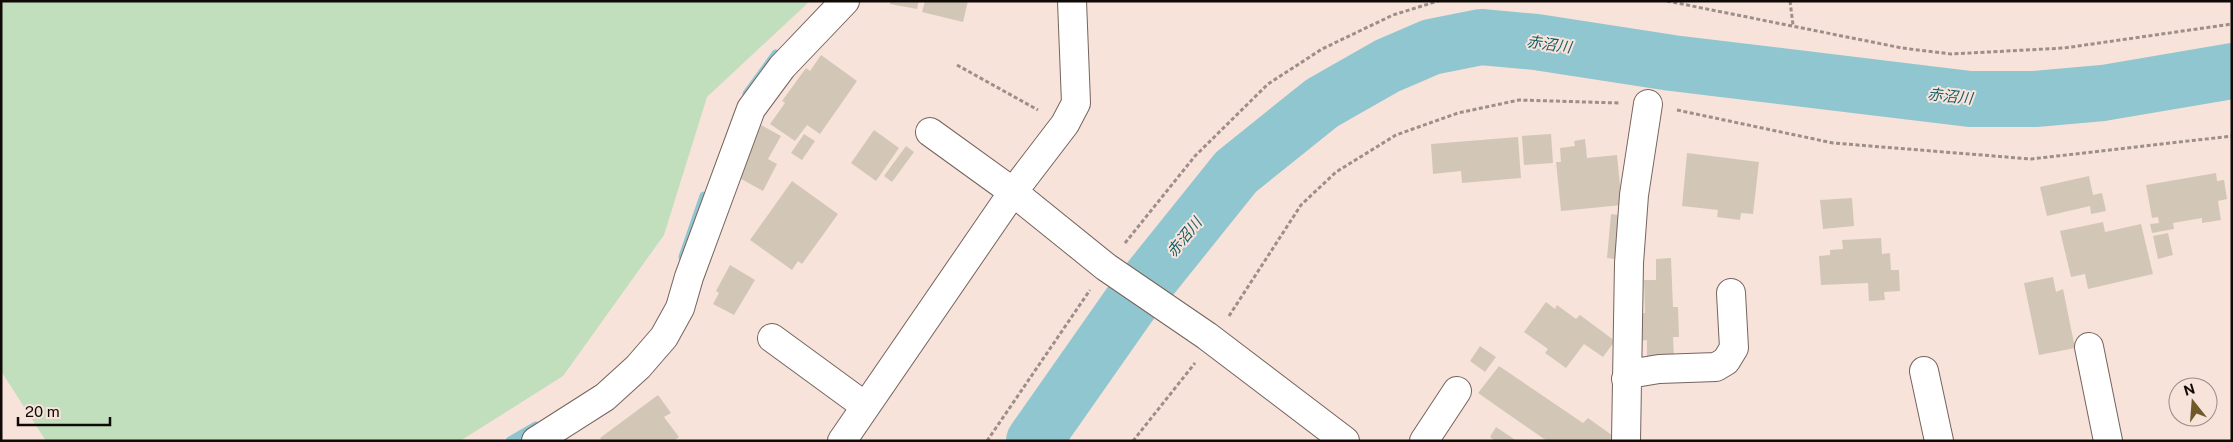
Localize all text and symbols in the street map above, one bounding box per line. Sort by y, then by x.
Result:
water label: 赤沼川 [1526,32,1574,56]
water label: 赤沼川 [1927,85,1975,107]
water label: 赤沼川 [1163,213,1206,260]
north arrow [2168,377,2218,427]
text: N [2182,380,2197,399]
scale bar [18,394,110,426]
text: 20 m [25,403,60,420]

